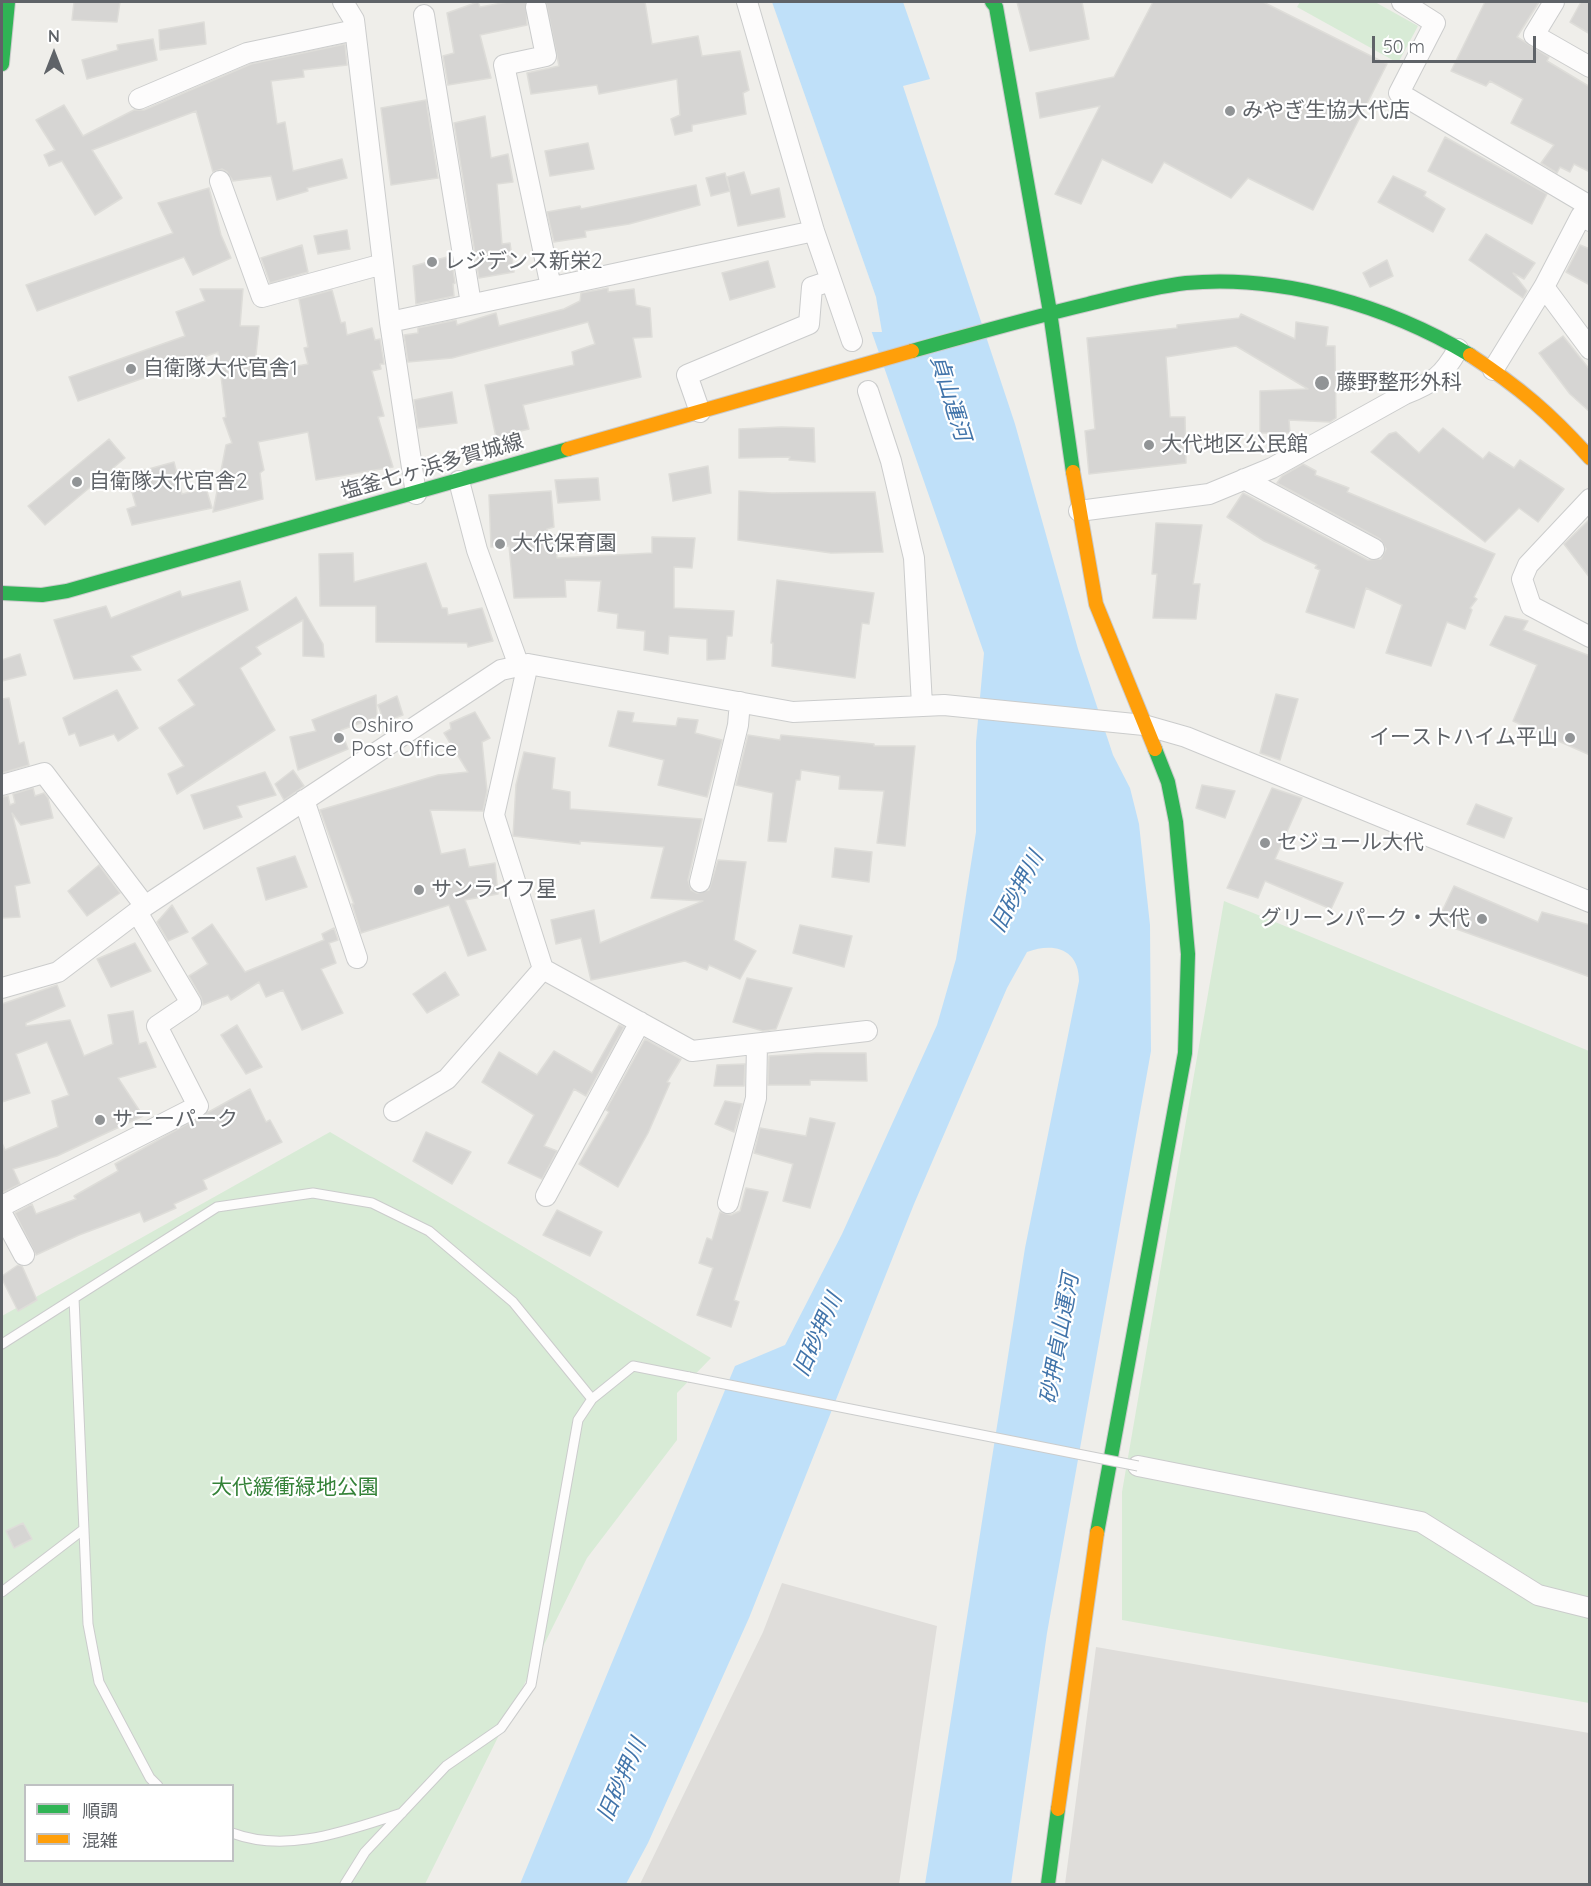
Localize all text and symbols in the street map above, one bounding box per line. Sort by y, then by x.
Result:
north arrow [24,24,84,84]
scale bar [1375,24,1538,62]
text: N [48,26,60,46]
text: 50 m [1383,35,1425,58]
place label: みやぎ生協大代店 [1242,98,1410,124]
marker: みやぎ生協大代店 [1223,104,1237,118]
place label: レジデンス新栄2 [444,249,603,275]
marker: レジデンス新栄2 [425,255,439,269]
water label: 貞山運河 [925,352,975,444]
place label: 自衛隊大代官舎1 [143,356,298,382]
marker: 自衛隊大代官舎1 [124,362,138,376]
place label: 藤野整形外科 [1336,370,1462,396]
marker: 藤野整形外科 [1313,374,1331,392]
street label: 塩釜七ヶ浜多賀城線 [338,429,526,505]
place label: 大代地区公民館 [1161,432,1308,458]
marker: 大代地区公民館 [1142,438,1156,452]
place label: 自衛隊大代官舎2 [89,469,248,495]
marker: 自衛隊大代官舎2 [70,475,84,489]
place label: 大代保育園 [512,531,617,557]
marker: 大代保育園 [493,537,507,551]
place label: Oshiro Post Office [351,713,457,763]
place label: イーストハイム平山 [1369,725,1558,751]
marker: Oshiro Post Office [332,731,346,745]
marker: イーストハイム平山 [1563,731,1577,745]
place label: セジュール大代 [1277,830,1424,856]
marker: セジュール大代 [1258,836,1272,850]
water label: 旧砂押川 [985,847,1049,937]
place label: サンライフ星 [431,877,557,903]
marker: サンライフ星 [412,883,426,897]
place label: グリーンパーク・大代 [1260,906,1470,932]
marker: グリーンパーク・大代 [1475,912,1489,926]
place label: サニーパーク [112,1107,238,1133]
marker: サニーパーク [93,1113,107,1127]
water label: 砂押貞山運河 [1036,1272,1084,1406]
water label: 旧砂押川 [788,1289,848,1381]
park label: 大代緩衝緑地公園 [211,1475,379,1501]
water label: 旧砂押川 [592,1734,652,1826]
legend [24,1784,234,1862]
text: 順調 [82,1799,118,1822]
text: 混雑 [82,1829,118,1852]

